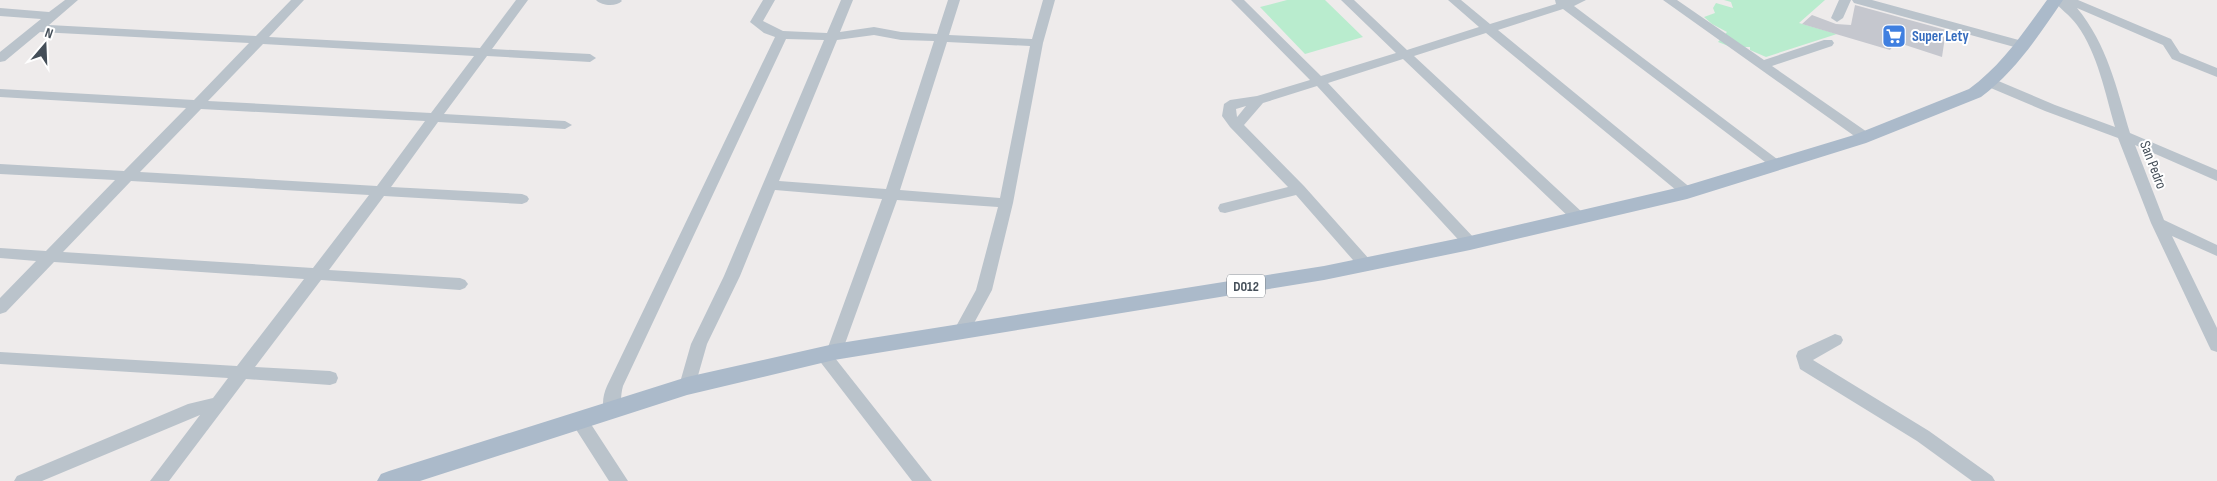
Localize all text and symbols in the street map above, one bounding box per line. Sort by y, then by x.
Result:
north arrow [20,20,70,70]
supermarket icon: Super Lety [1881,23,1907,49]
text: N [43,24,55,42]
place label: Super Lety [1912,27,1969,46]
street label: San Pedro [2135,138,2171,192]
road number: D012 [1227,274,1265,298]

